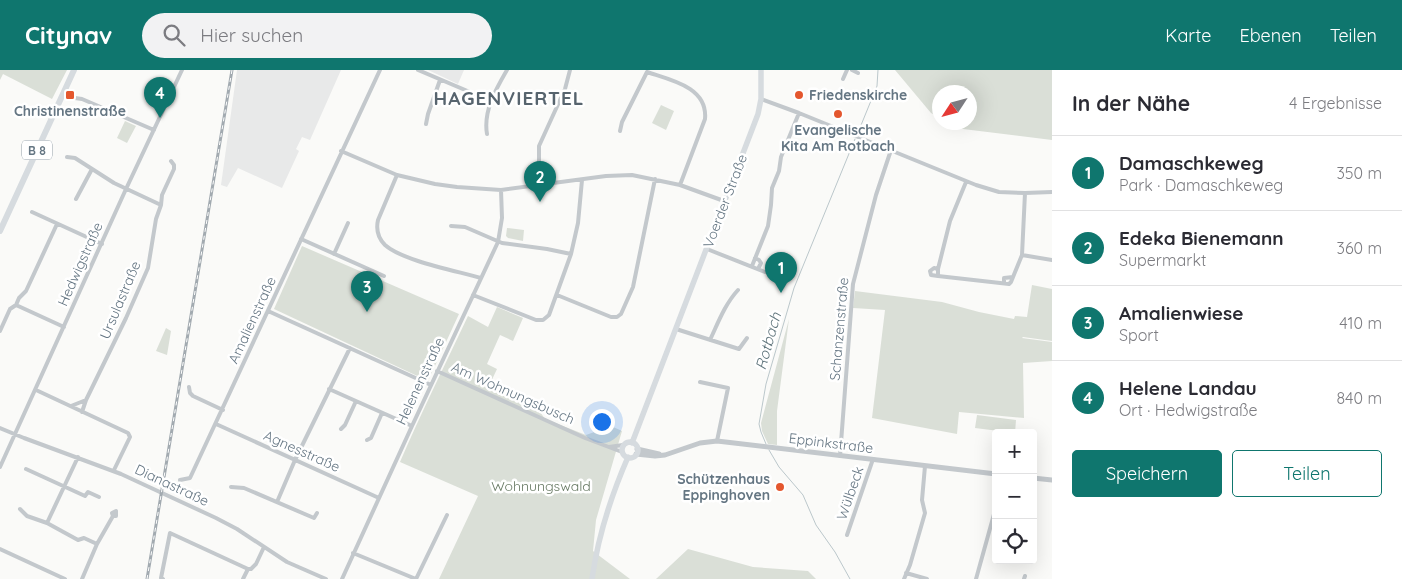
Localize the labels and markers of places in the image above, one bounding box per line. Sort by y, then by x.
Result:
pin: 4 [144,77,176,118]
place label: Friedenskirche [809,86,907,104]
marker: Christinenstraße [64,89,76,101]
marker: Friedenskirche [793,89,805,101]
place label: Christinenstraße [14,102,126,120]
marker: Evangelische Kita Am Rotbach [832,108,844,120]
place label: Evangelische Kita Am Rotbach [781,121,895,155]
pin: 2 [524,161,556,202]
pin: 1 [765,252,797,293]
pin: 3 [351,271,383,312]
place label: Schützenhaus Eppinghoven [677,470,770,504]
marker: Schützenhaus Eppinghoven [774,481,786,493]

